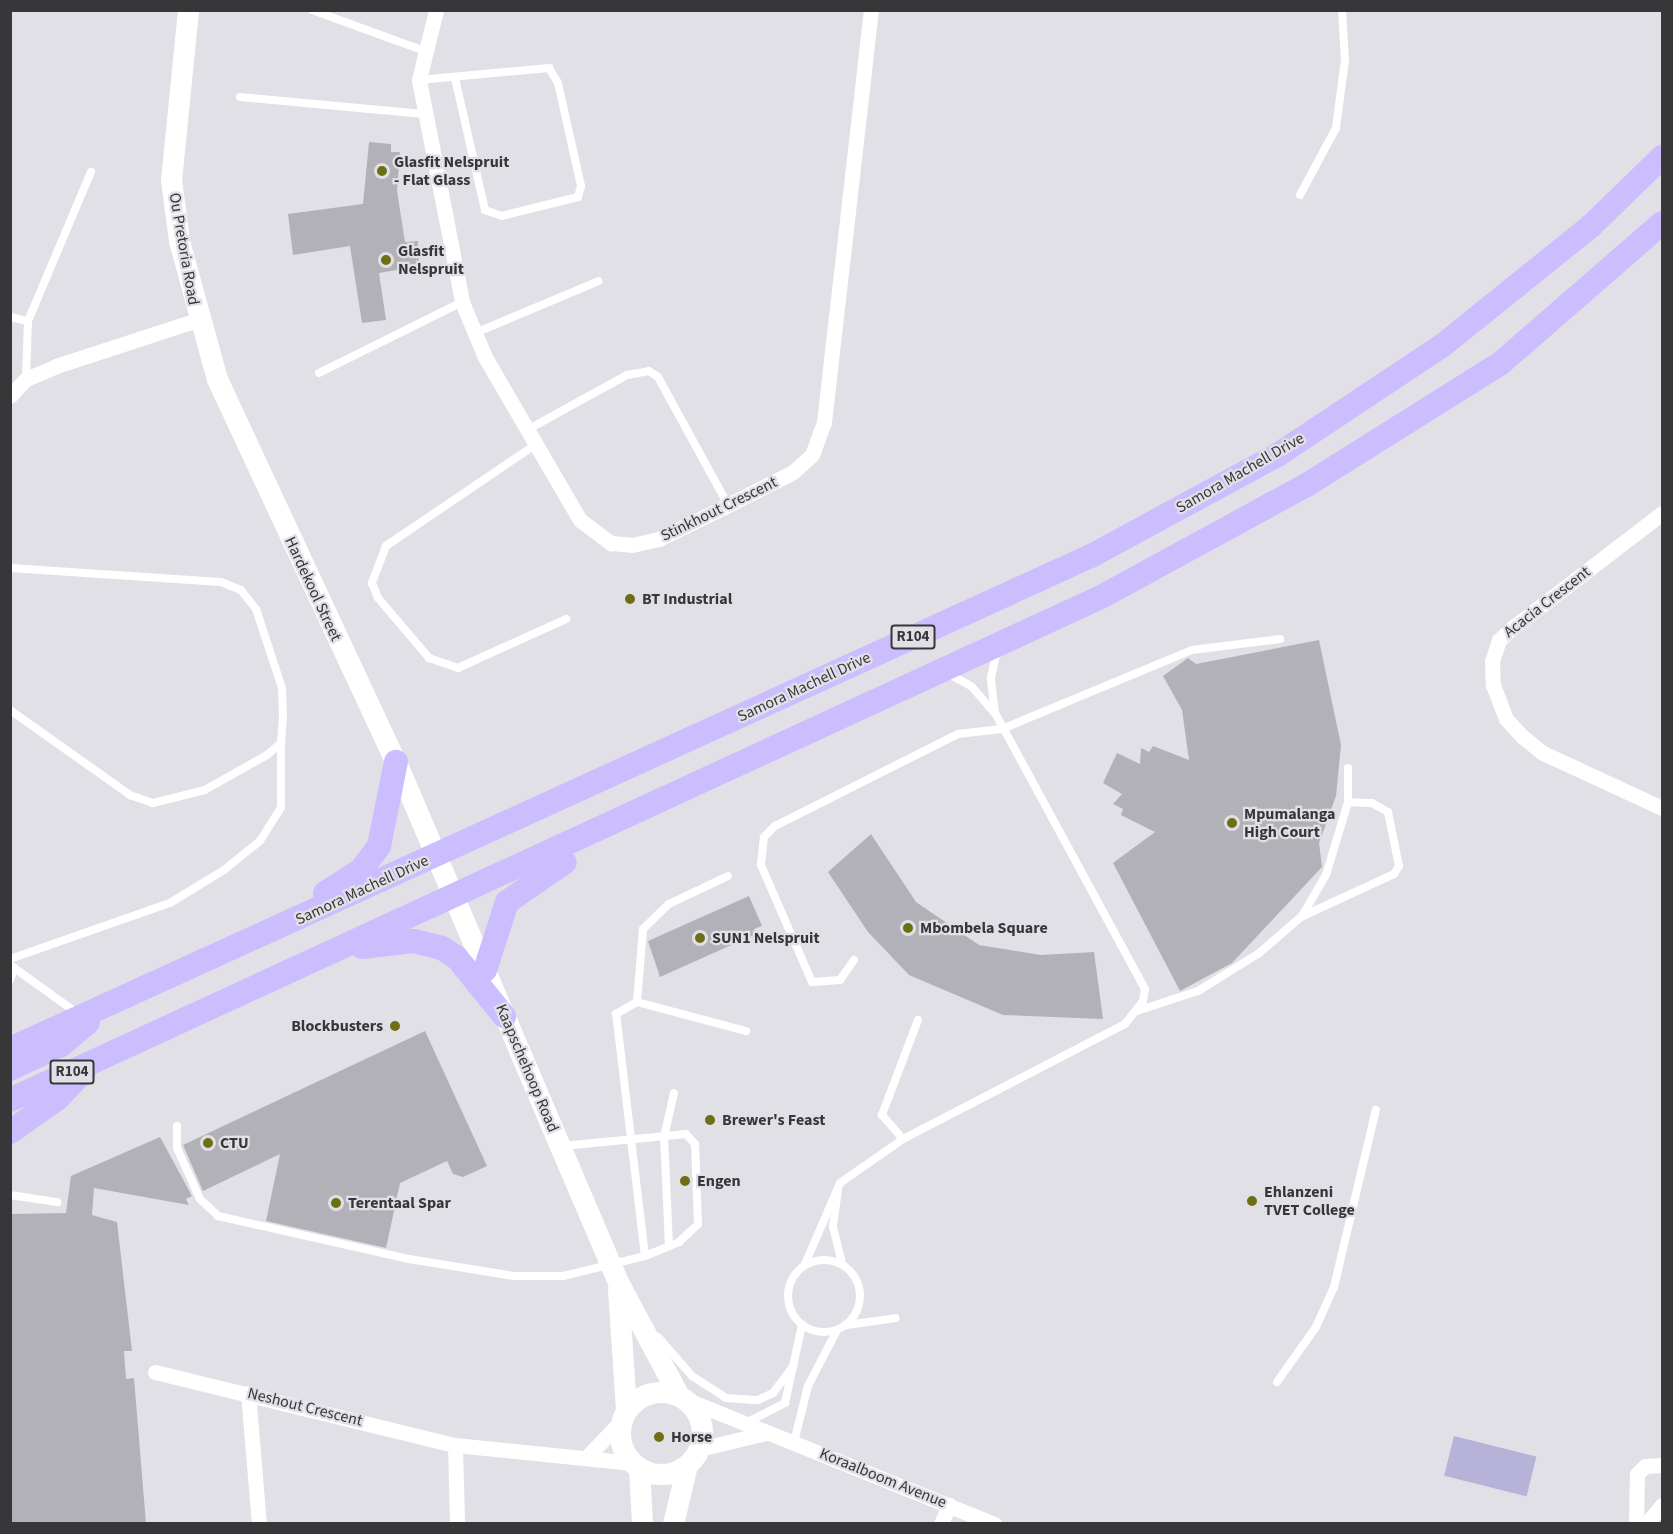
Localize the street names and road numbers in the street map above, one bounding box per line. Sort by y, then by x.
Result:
street label: Ou Pretoria Road [165,191,203,307]
street label: Samora Machell Drive [1173,429,1307,517]
street label: Stinkhout Crescent [658,473,780,545]
street label: Hardekool Street [280,534,346,644]
street label: Acacia Crescent [1500,562,1594,642]
road number: R104 [890,625,936,649]
street label: Samora Machell Drive [734,648,874,726]
street label: Samora Machell Drive [292,851,432,929]
street label: Kaapschehoop Road [491,1001,563,1135]
road number: R104 [50,1060,94,1084]
street label: Neshout Crescent [245,1383,365,1431]
street label: Koraalboom Avenue [817,1444,949,1512]

